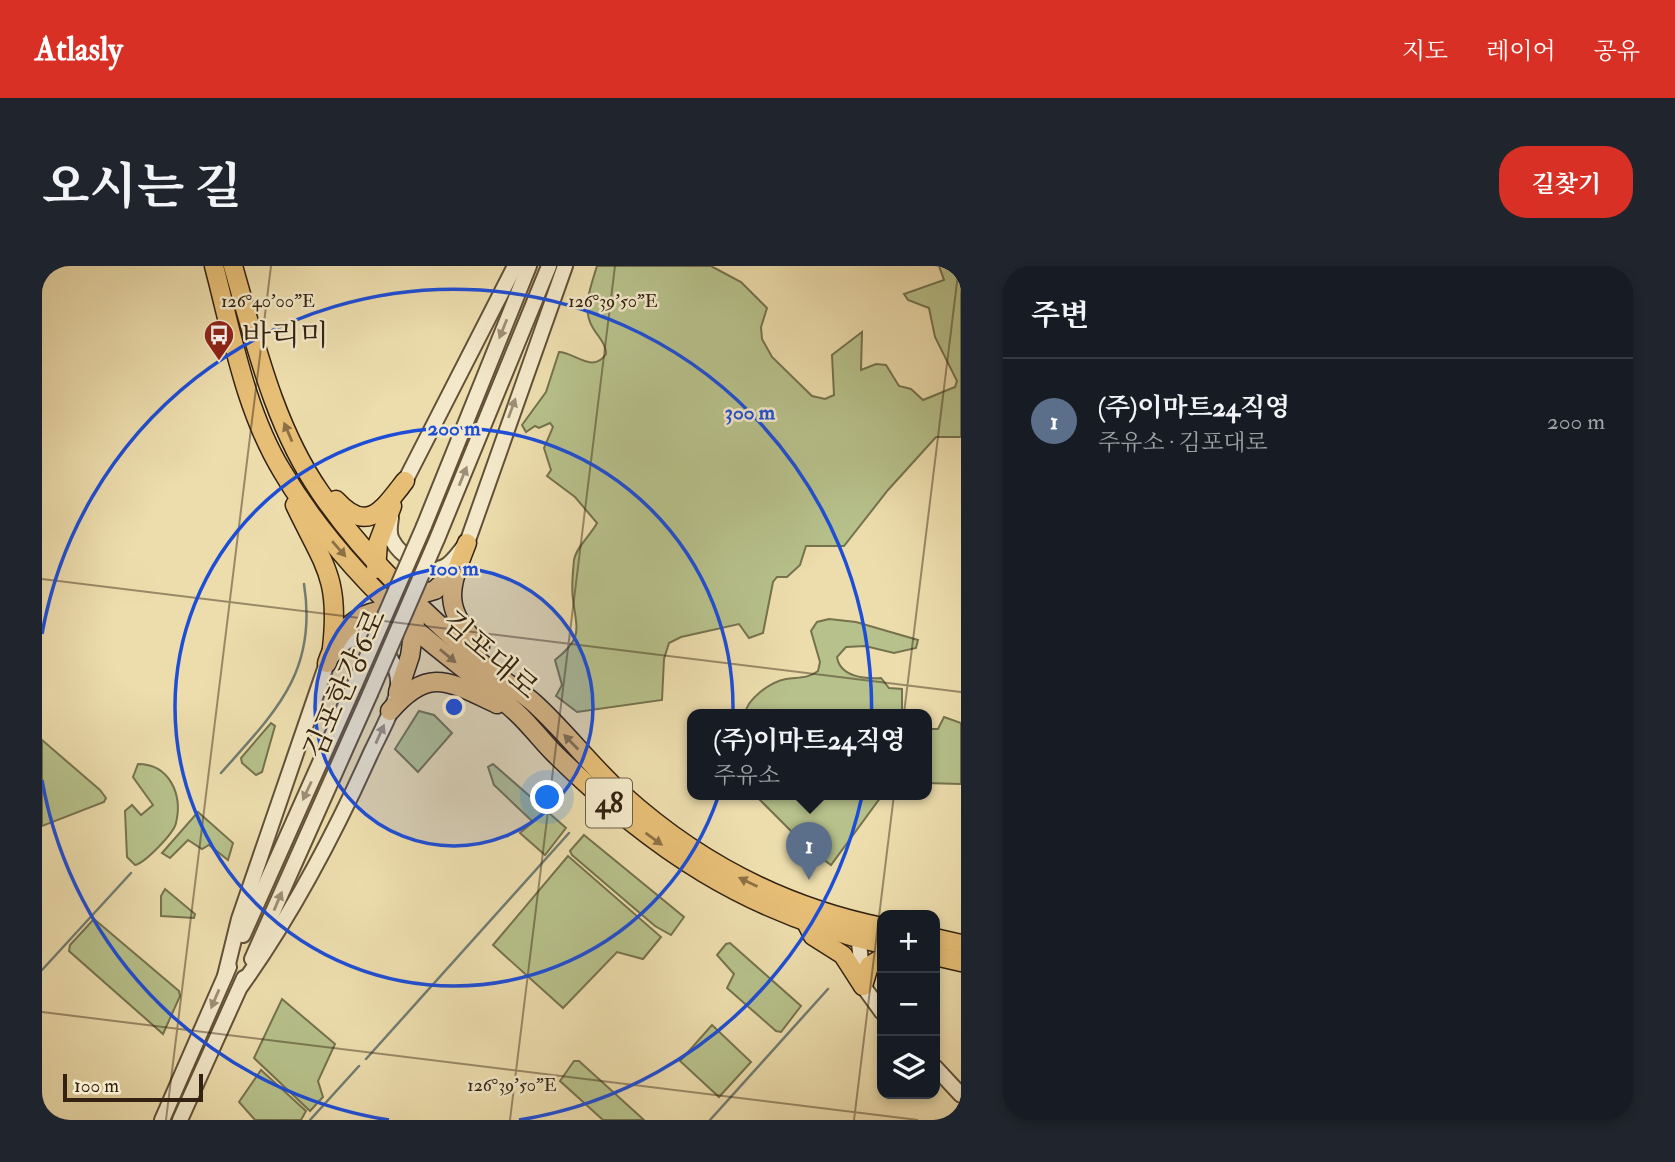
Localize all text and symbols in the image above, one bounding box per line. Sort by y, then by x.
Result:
text: Atlasly [35,29,123,70]
text: 지도 [1402,36,1448,67]
text: 레이어 [1486,36,1556,67]
text: 공유 [1594,36,1640,67]
button: 길찾기 [1499,146,1633,218]
text: 오시는 길 [42,157,242,218]
text: 126°40'00"E [221,290,315,313]
text: 126°39'50"E [568,290,658,313]
text: 주변 [1031,297,1089,334]
place label: 바리미 [242,317,329,354]
bus stop icon: 바리미 [202,318,236,362]
one-way arrow [498,319,509,340]
text: (주)이마트24직영 [1098,392,1290,424]
one-way arrow [507,398,518,419]
text: 300 m [725,399,776,426]
text: 1 [1050,407,1058,436]
text: 200 m [1547,407,1605,436]
text: 200 m [428,415,481,442]
one-way arrow [282,422,293,443]
text: 주유소 · 김포대로 [1098,428,1268,457]
one-way arrow [458,465,469,486]
one-way arrow [331,540,347,558]
text: 100 m [429,555,480,582]
street label: 김포한강6로 [296,603,394,765]
street label: 김포대로 [434,603,546,707]
one-way arrow [438,648,456,663]
centre of rings [442,695,466,719]
popup [687,709,932,800]
one-way arrow [374,724,386,744]
text: (주)이마트24직영 [713,725,906,757]
one-way arrow [564,734,580,751]
text: 주유소 [713,761,780,790]
road number: 48 [586,778,632,828]
your location [530,780,564,814]
one-way arrow [301,781,312,802]
pin: 1 [786,822,832,880]
one-way arrow [645,832,663,846]
one-way arrow [738,877,758,888]
one-way arrow [272,890,283,911]
map controls [877,910,940,1099]
button: + [877,910,940,973]
button: − [877,973,940,1036]
one-way arrow [209,989,220,1010]
button: layers [877,1036,940,1099]
scale bar [63,1071,203,1103]
text: 100 m [74,1074,119,1098]
text: 126°39'50"E [467,1074,557,1097]

